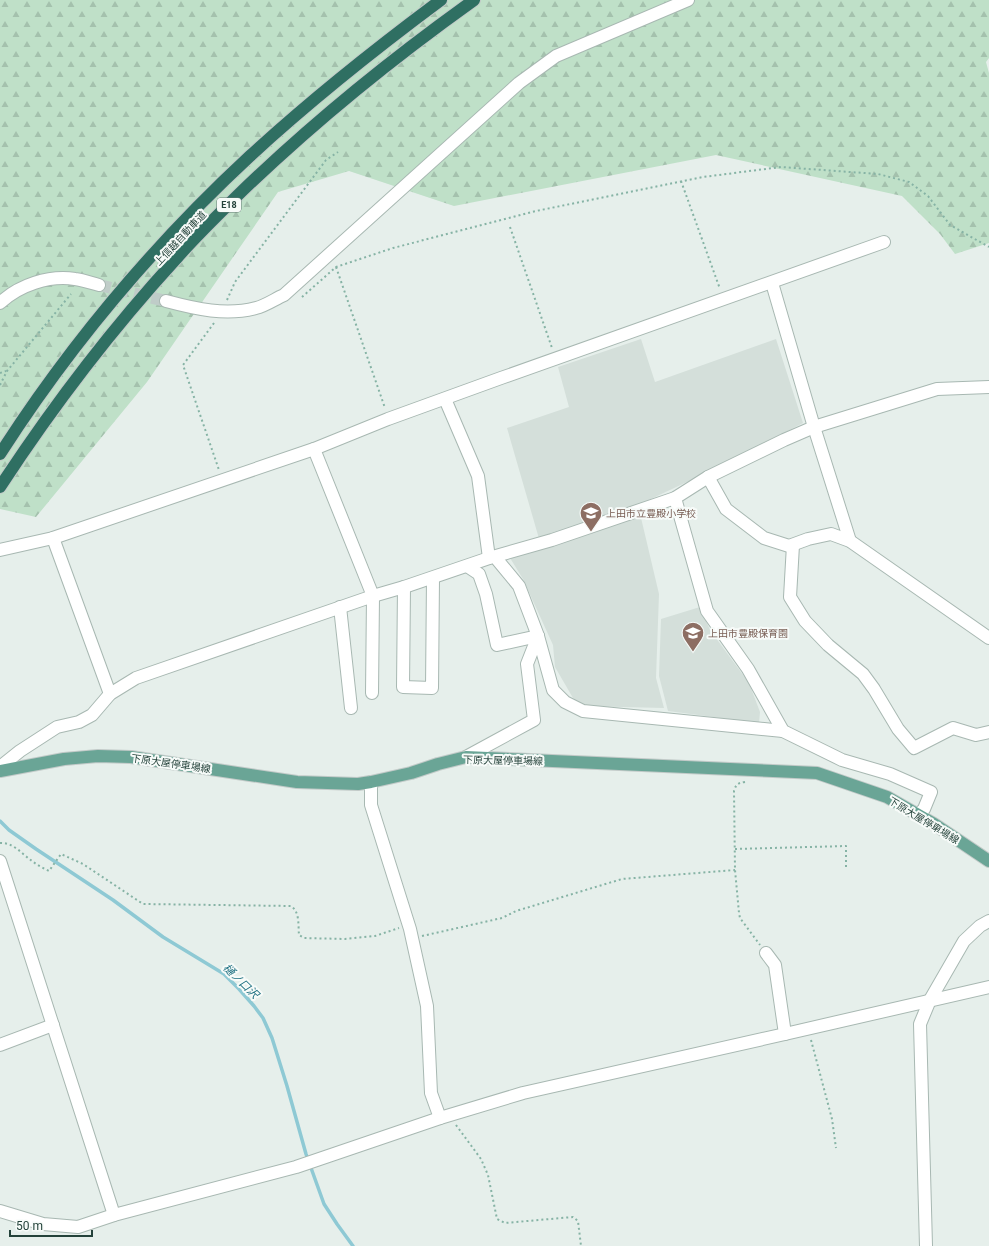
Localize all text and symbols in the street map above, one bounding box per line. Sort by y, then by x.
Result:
road number: E18 [217,198,241,212]
street label: 上信越自動車道 [152,209,208,268]
school or university icon: 上田市立豊殿小学校 [578,500,604,533]
place label: 上田市立豊殿小学校 [606,508,696,519]
school or university icon: 上田市豊殿保育園 [680,620,706,653]
place label: 上田市豊殿保育園 [708,628,788,639]
street label: 下原大屋停車場線 [131,752,211,775]
street label: 下原大屋停車場線 [463,754,543,767]
street label: 下原大屋停車場線 [887,795,961,846]
water label: 樋ノ口沢 [220,961,262,1003]
scale bar [10,1212,92,1238]
text: 50 m [16,1219,43,1233]

